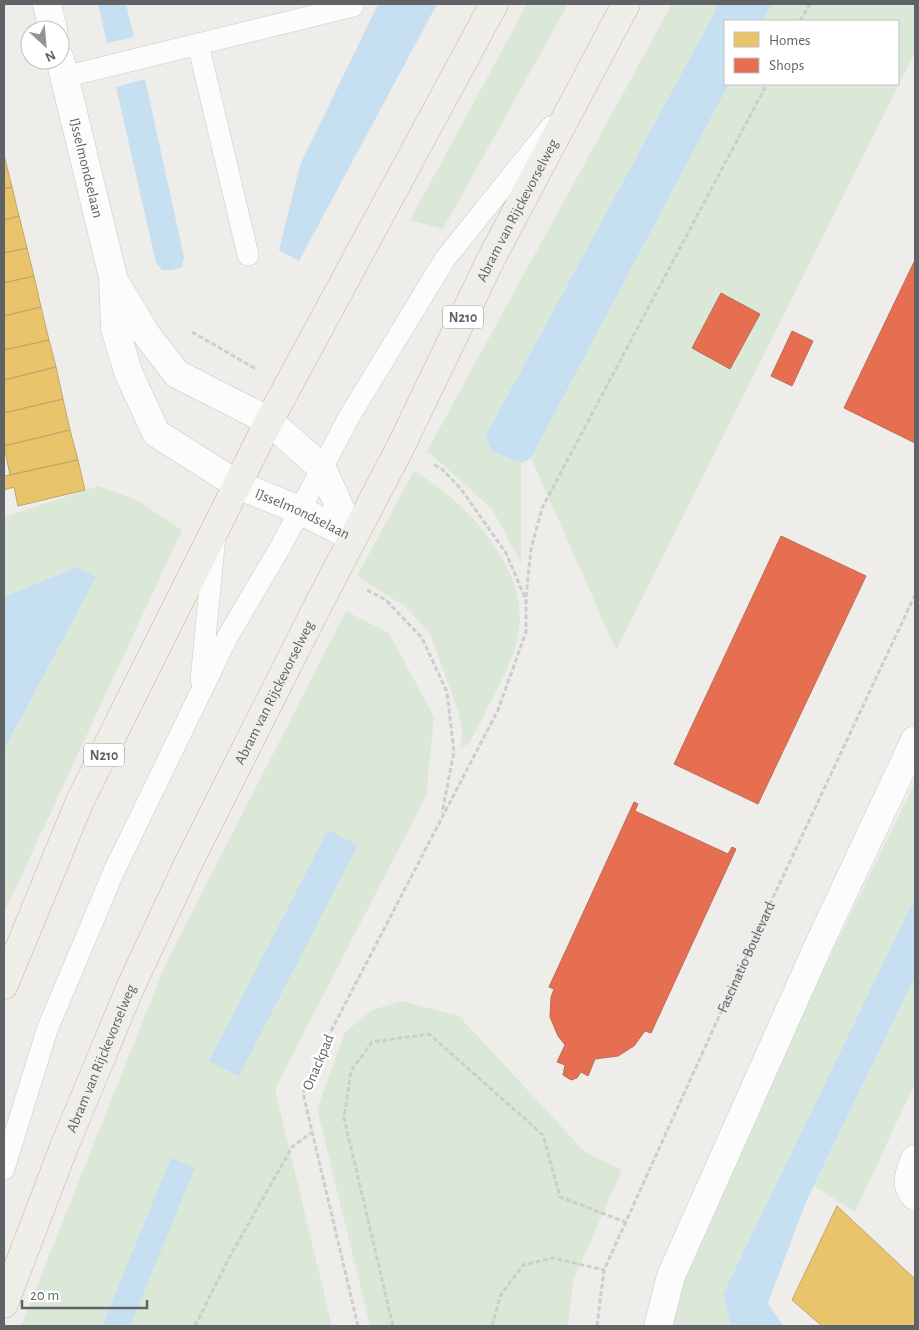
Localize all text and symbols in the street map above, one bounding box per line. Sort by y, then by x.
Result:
north arrow [20,20,70,70]
legend [724,20,899,85]
text: Homes [769,33,811,48]
text: N [43,47,58,64]
text: Shops [769,58,804,73]
street label: IJsselmondselaan [67,116,105,220]
street label: Abram van Rijckevorselweg [474,136,561,284]
road number: N210 [443,306,483,328]
street label: IJsselmondselaan [253,486,352,542]
street label: Abram van Rijckevorselweg [232,618,317,767]
road number: N210 [84,744,124,766]
street label: Fascinatio Boulevard [715,899,778,1015]
street label: Abram van Rijckevorselweg [64,982,139,1135]
street label: Onackpad [300,1032,337,1092]
scale bar [22,1278,148,1310]
text: 20 m [30,1288,59,1303]

